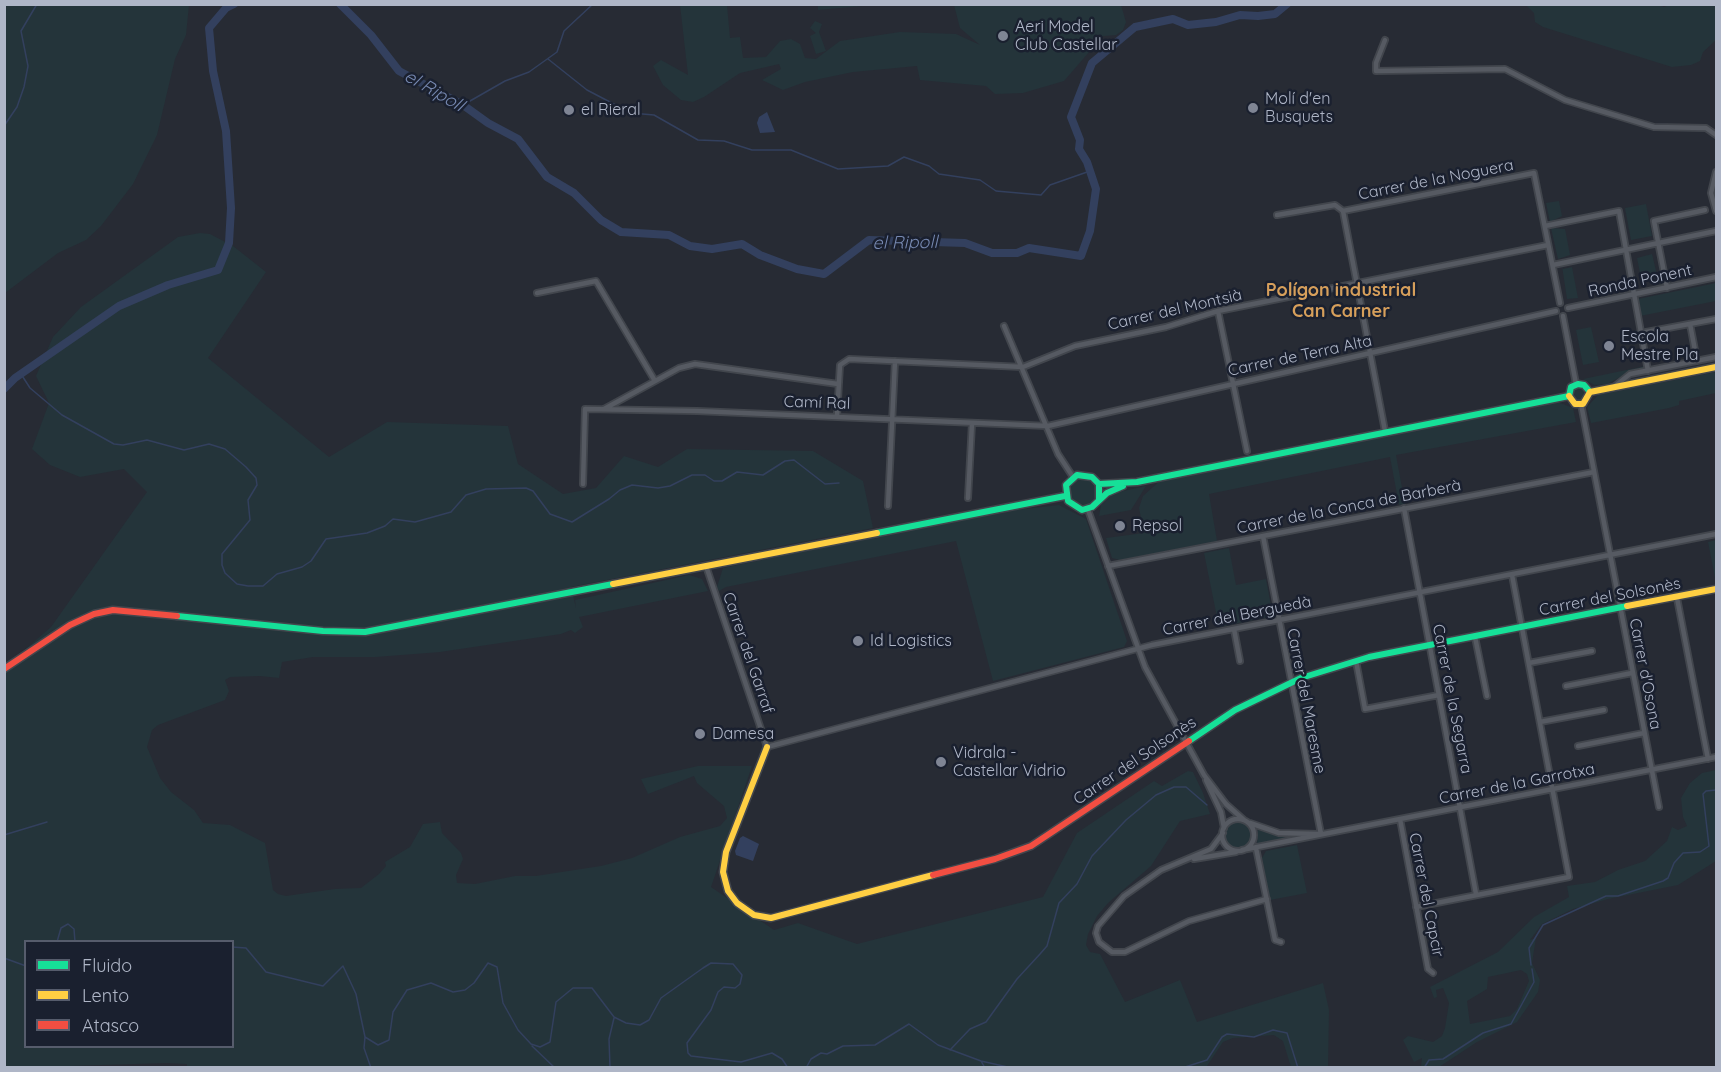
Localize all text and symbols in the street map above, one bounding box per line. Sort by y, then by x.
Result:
place label: Aeri Model Club Castellar [1015,17,1117,55]
marker: Aeri Model Club Castellar [996,29,1010,43]
water label: el Ripoll [400,65,468,117]
place label: Molí d'en Busquets [1265,89,1333,127]
place label: el Rieral [581,100,641,120]
marker: Molí d'en Busquets [1246,101,1260,115]
marker: el Rieral [562,103,576,117]
street label: Carrer de la Noguera [1357,156,1515,204]
water label: el Ripoll [872,232,938,254]
street label: Ronda Ponent [1586,261,1694,301]
district label: Polígon industrial Can Carner [1266,280,1416,322]
street label: Carrer del Montsià [1106,285,1244,335]
place label: Escola Mestre Pla [1621,327,1698,365]
street label: Carrer de Terra Alta [1226,331,1374,381]
marker: Escola Mestre Pla [1602,339,1616,353]
street label: Camí Ral [783,392,851,414]
street label: Carrer de la Conca de Barberà [1235,476,1463,538]
place label: Repsol [1132,516,1182,536]
marker: Repsol [1113,519,1127,533]
street label: Carrer del Solsonès [1538,574,1682,620]
street label: Carrer del Garraf [718,590,778,716]
street label: Carrer del Berguedà [1161,592,1313,640]
street label: Carrer d'Osona [1625,617,1665,731]
street label: Carrer de la Segarra [1428,623,1476,775]
street label: Carrer del Maresme [1283,627,1329,775]
place label: Id Logistics [870,631,952,651]
marker: Id Logistics [851,634,865,648]
street label: Carrer del Solsonès [1070,713,1200,809]
place label: Damesa [712,724,774,744]
marker: Damesa [693,727,707,741]
place label: Vidrala - Castellar Vidrio [953,743,1066,781]
marker: Vidrala - Castellar Vidrio [934,755,948,769]
street label: Carrer de la Garrotxa [1438,759,1596,809]
street label: Carrer del Capcir [1405,831,1447,959]
legend [24,940,234,1048]
text: Fluido [82,954,132,977]
text: Lento [82,984,129,1007]
text: Atasco [82,1014,139,1037]

